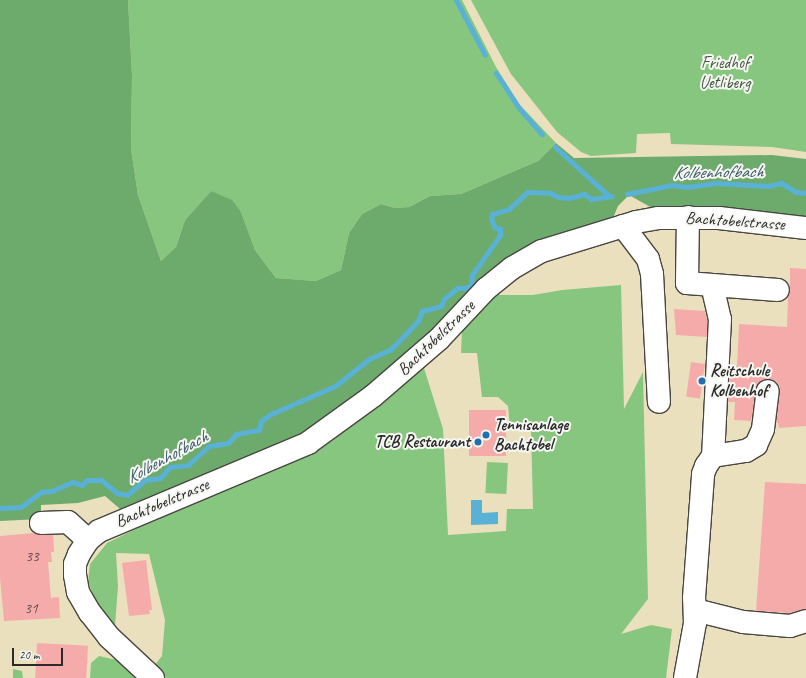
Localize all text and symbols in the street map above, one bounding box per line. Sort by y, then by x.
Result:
park label: Friedhof Uetliberg [700,53,750,93]
water label: Kolbenhofbach [673,160,763,184]
street label: Bachtobelstrasse [685,207,785,235]
street label: Bachtobelstrasse [393,296,479,380]
place label: Reitschule Kolbenhof [710,361,769,401]
marker: Reitschule Kolbenhof [697,376,707,386]
place label: Tennisanlage Bachtobel [494,415,568,455]
water label: Kolbenhofbach [123,426,211,488]
marker: Tennisanlage Bachtobel [481,430,491,440]
place label: TCB Restaurant [375,432,470,452]
marker: TCB Restaurant [473,437,483,447]
street label: Bachtobelstrasse [112,474,212,532]
house number: 33 [25,548,39,566]
house number: 31 [24,600,38,618]
scale bar [14,640,65,666]
text: 20 m [19,647,39,663]

